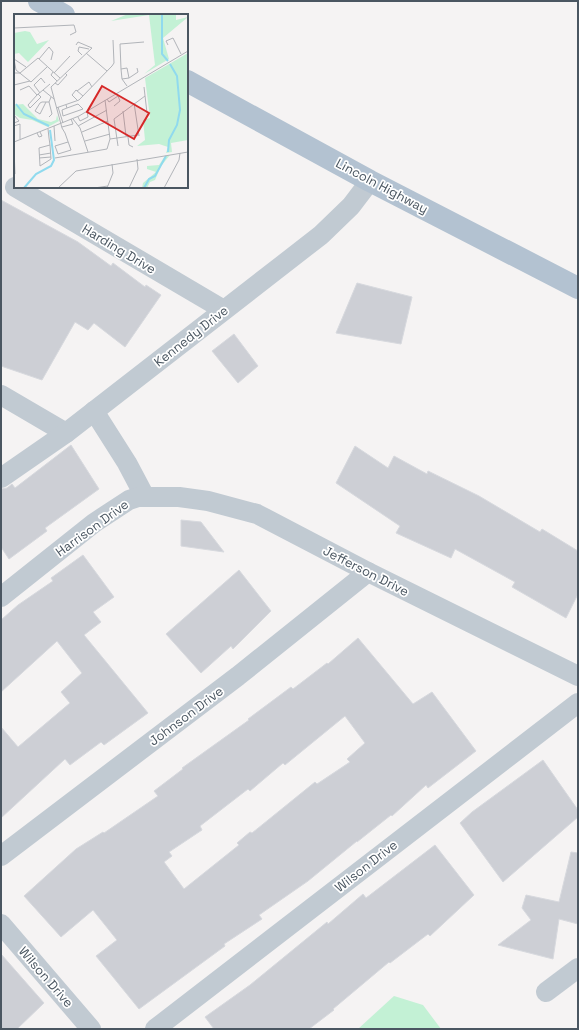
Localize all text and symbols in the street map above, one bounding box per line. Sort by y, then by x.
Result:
inset map [14,14,188,188]
street label: Lincoln Highway [333,155,431,217]
street label: Harding Drive [79,220,159,278]
street label: Kennedy Drive [150,302,232,370]
street label: Harrison Drive [52,496,132,560]
street label: Jefferson Drive [320,542,412,600]
street label: Johnson Drive [145,683,227,749]
street label: Wilson Drive [331,836,401,896]
street label: Wilson Drive [15,943,77,1011]

